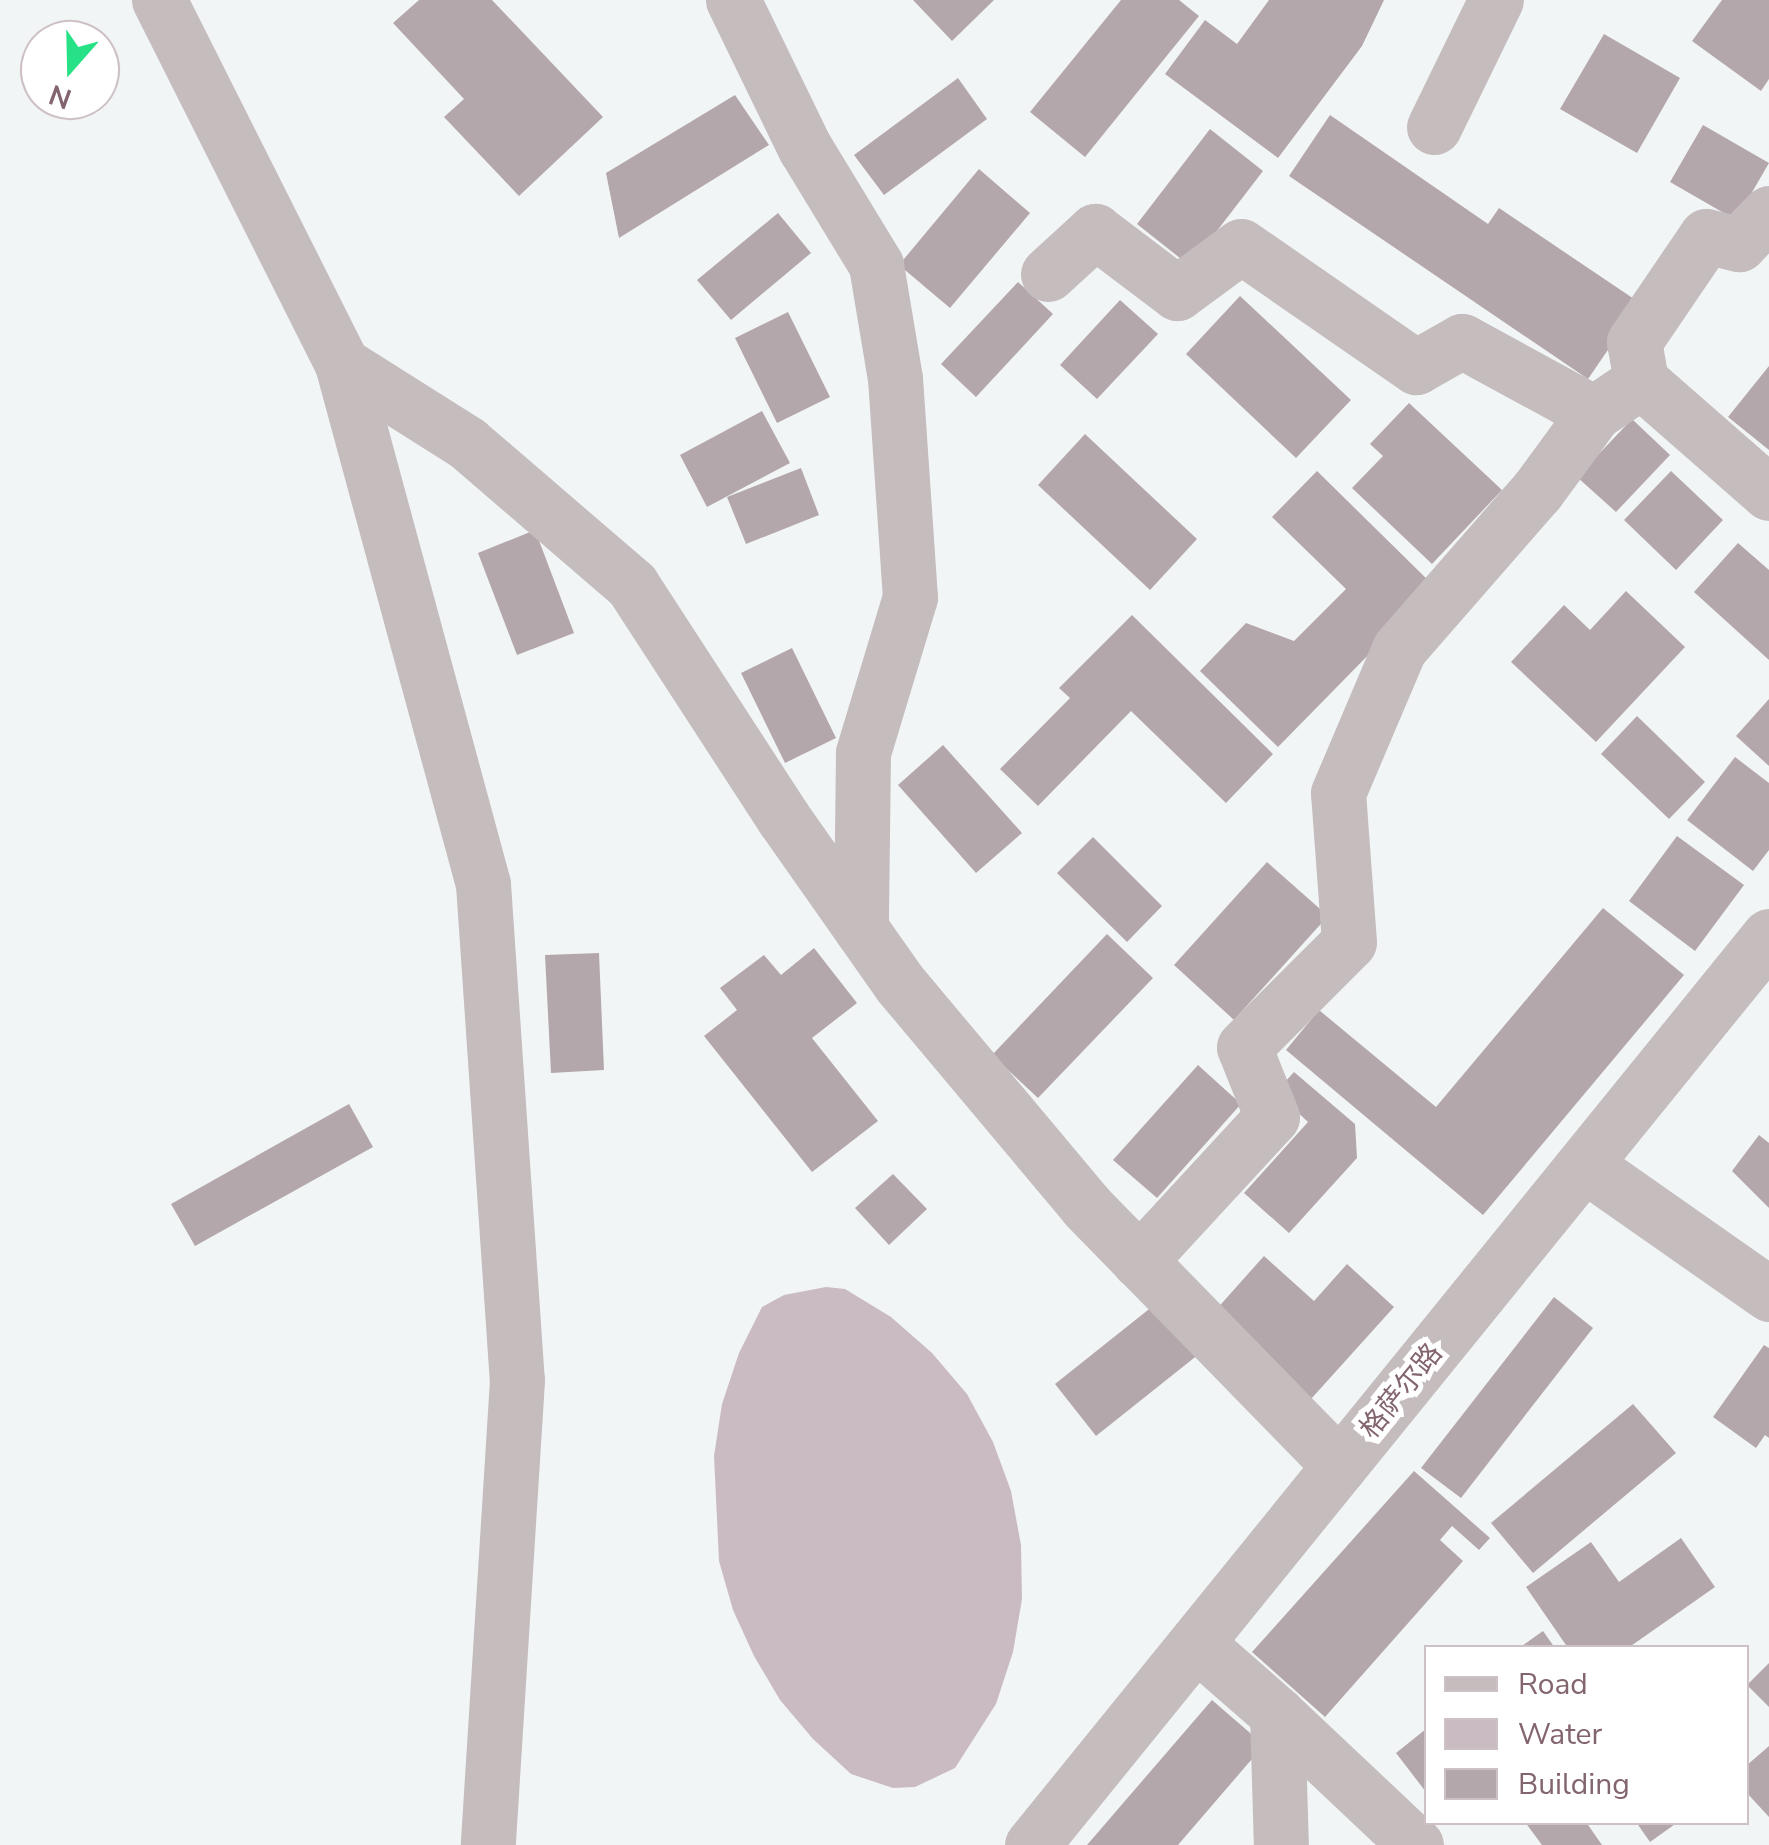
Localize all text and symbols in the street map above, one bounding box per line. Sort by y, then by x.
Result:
north arrow [20,20,120,120]
text: N [44,75,77,118]
street label: 格萨尔路 [1353,1337,1449,1445]
legend [1424,1645,1749,1825]
text: Road [1518,1664,1588,1705]
text: Water [1518,1714,1602,1755]
text: Building [1518,1764,1630,1805]

